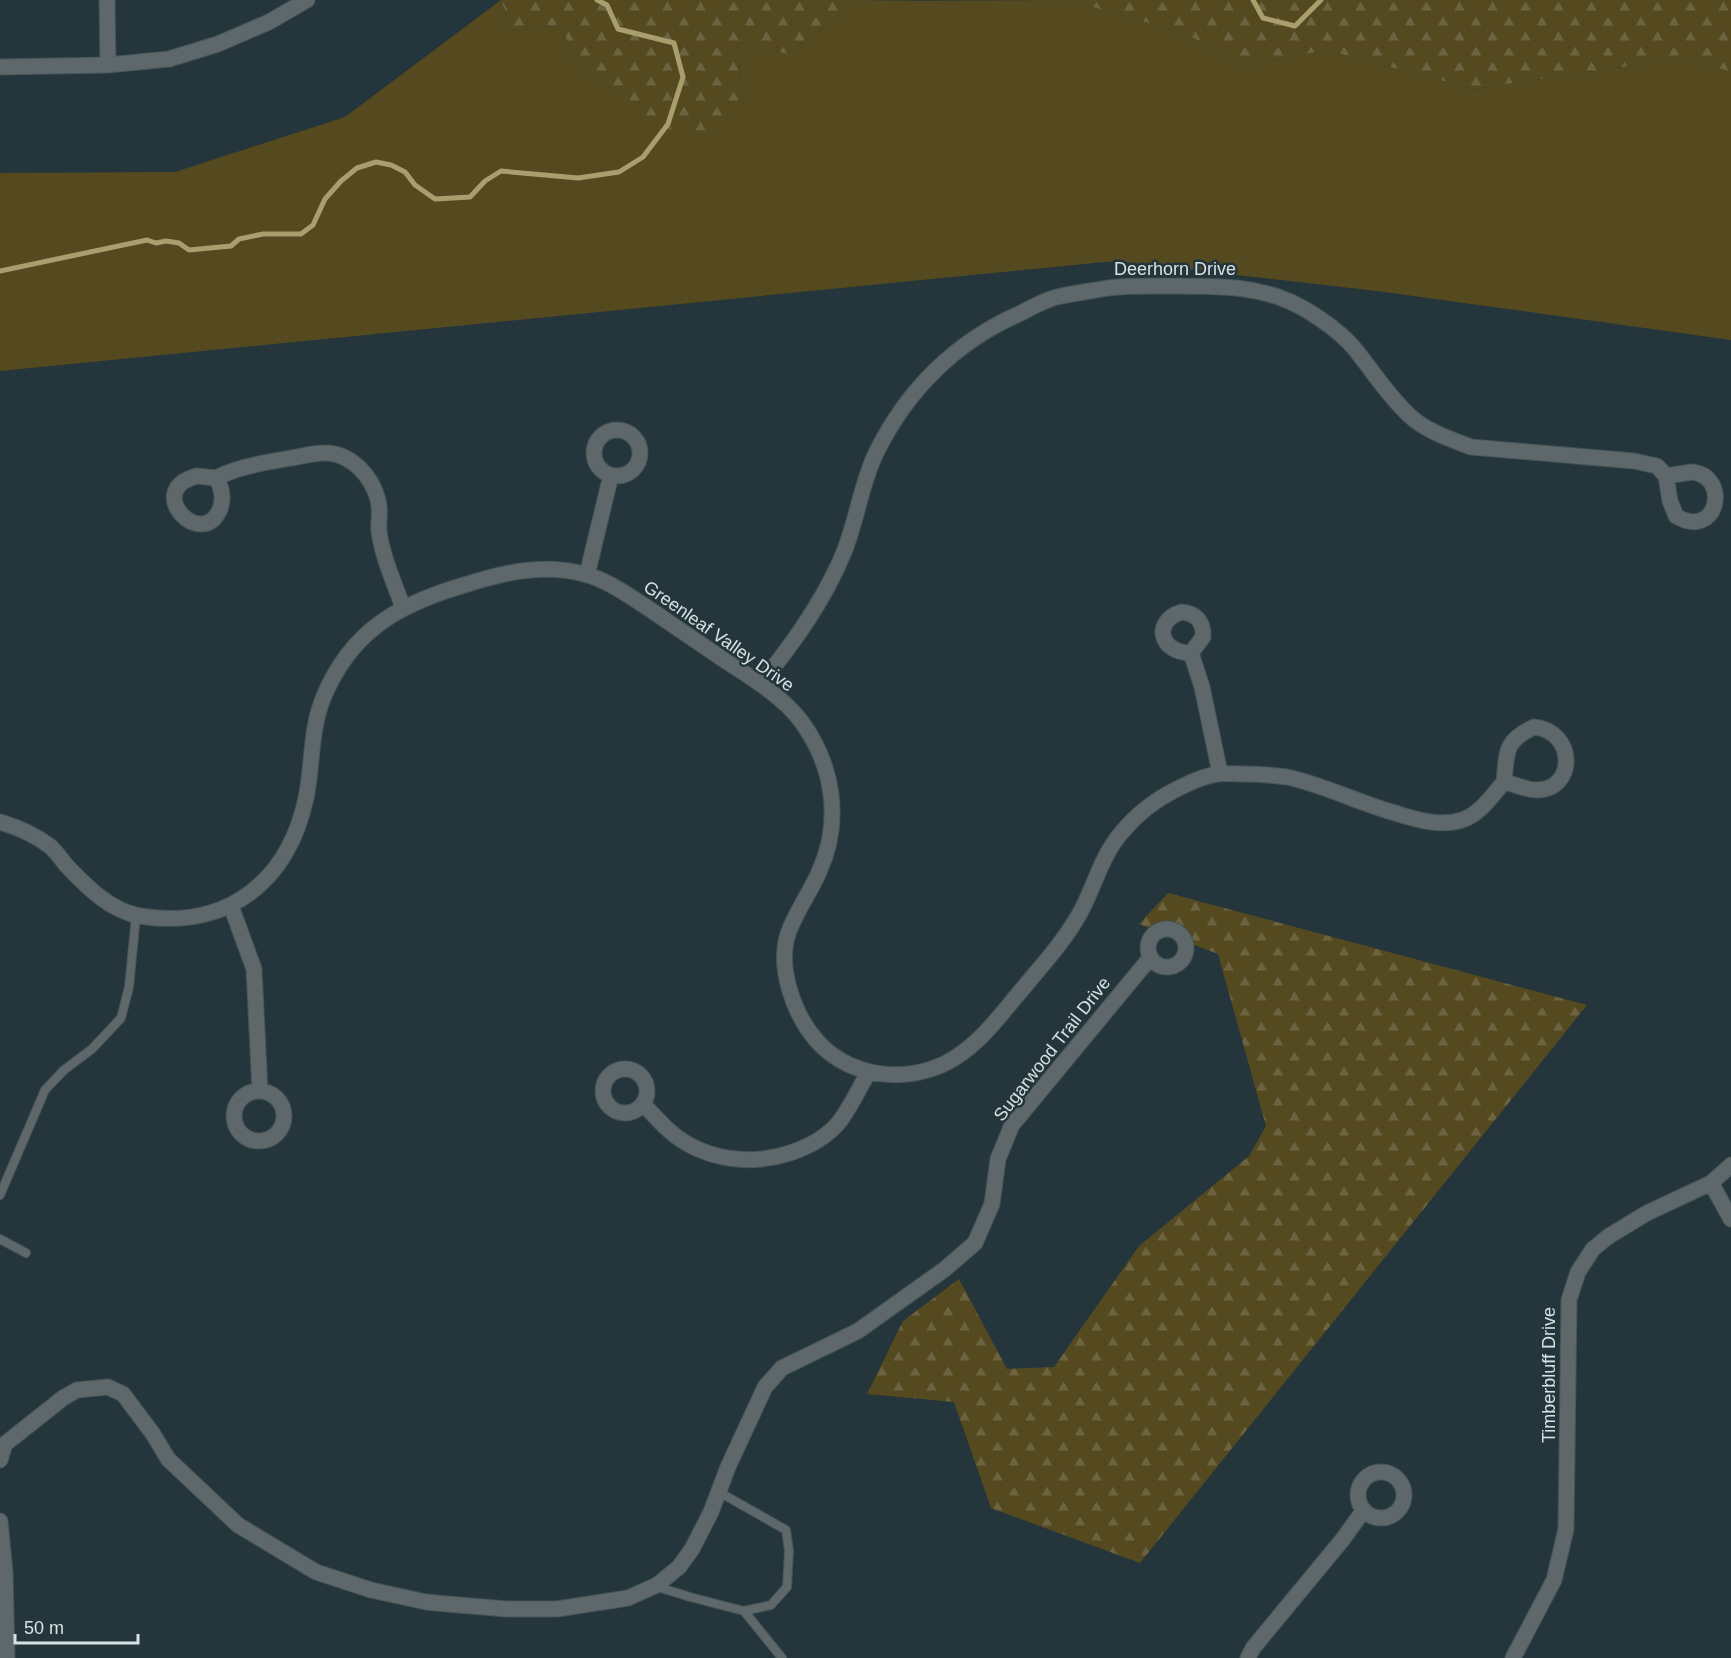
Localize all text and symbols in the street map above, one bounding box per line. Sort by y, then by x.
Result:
street label: Deerhorn Drive [1114,259,1236,279]
street label: Greenleaf Valley Drive [640,577,798,695]
street label: Sugarwood Trail Drive [990,973,1114,1125]
street label: Timberbluff Drive [1539,1307,1559,1443]
scale bar [15,1607,138,1645]
text: 50 m [24,1618,64,1638]

